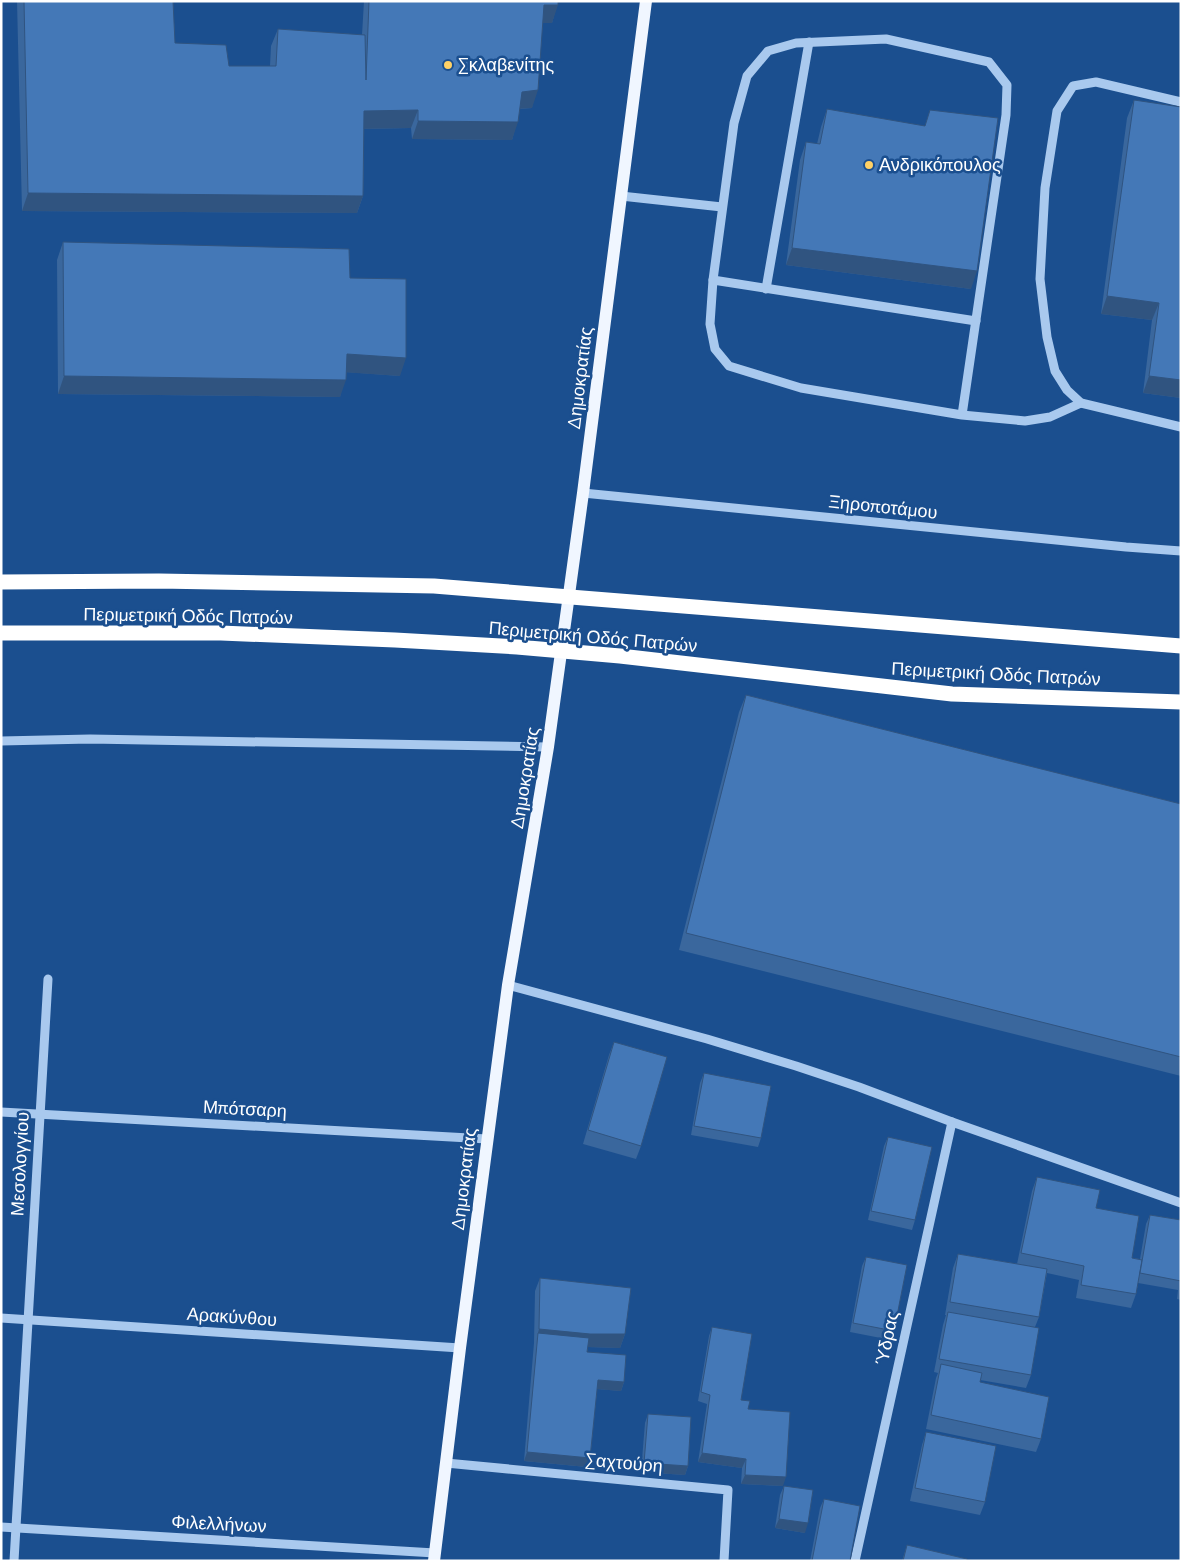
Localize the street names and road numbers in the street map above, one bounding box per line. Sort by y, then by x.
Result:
street label: Δημοκρατίας [562,325,598,431]
street label: Ξηροποτάμου [827,489,939,525]
street label: Περιμετρική Οδός Πατρών [83,602,293,630]
street label: Περιμετρική Οδός Πατρών [488,616,698,658]
street label: Περιμετρική Οδός Πατρών [891,657,1101,691]
street label: Δημοκρατίας [505,725,545,831]
street label: Μπότσαρη [202,1095,288,1123]
street label: Μεσολογγίου [5,1111,35,1217]
street label: Δημοκρατίας [446,1126,482,1232]
street label: Αρακύνθου [186,1302,278,1332]
street label: Ύδρας [870,1308,904,1367]
street label: Σαχτούρη [584,1448,664,1478]
street label: Φιλελλήνων [171,1510,267,1538]

